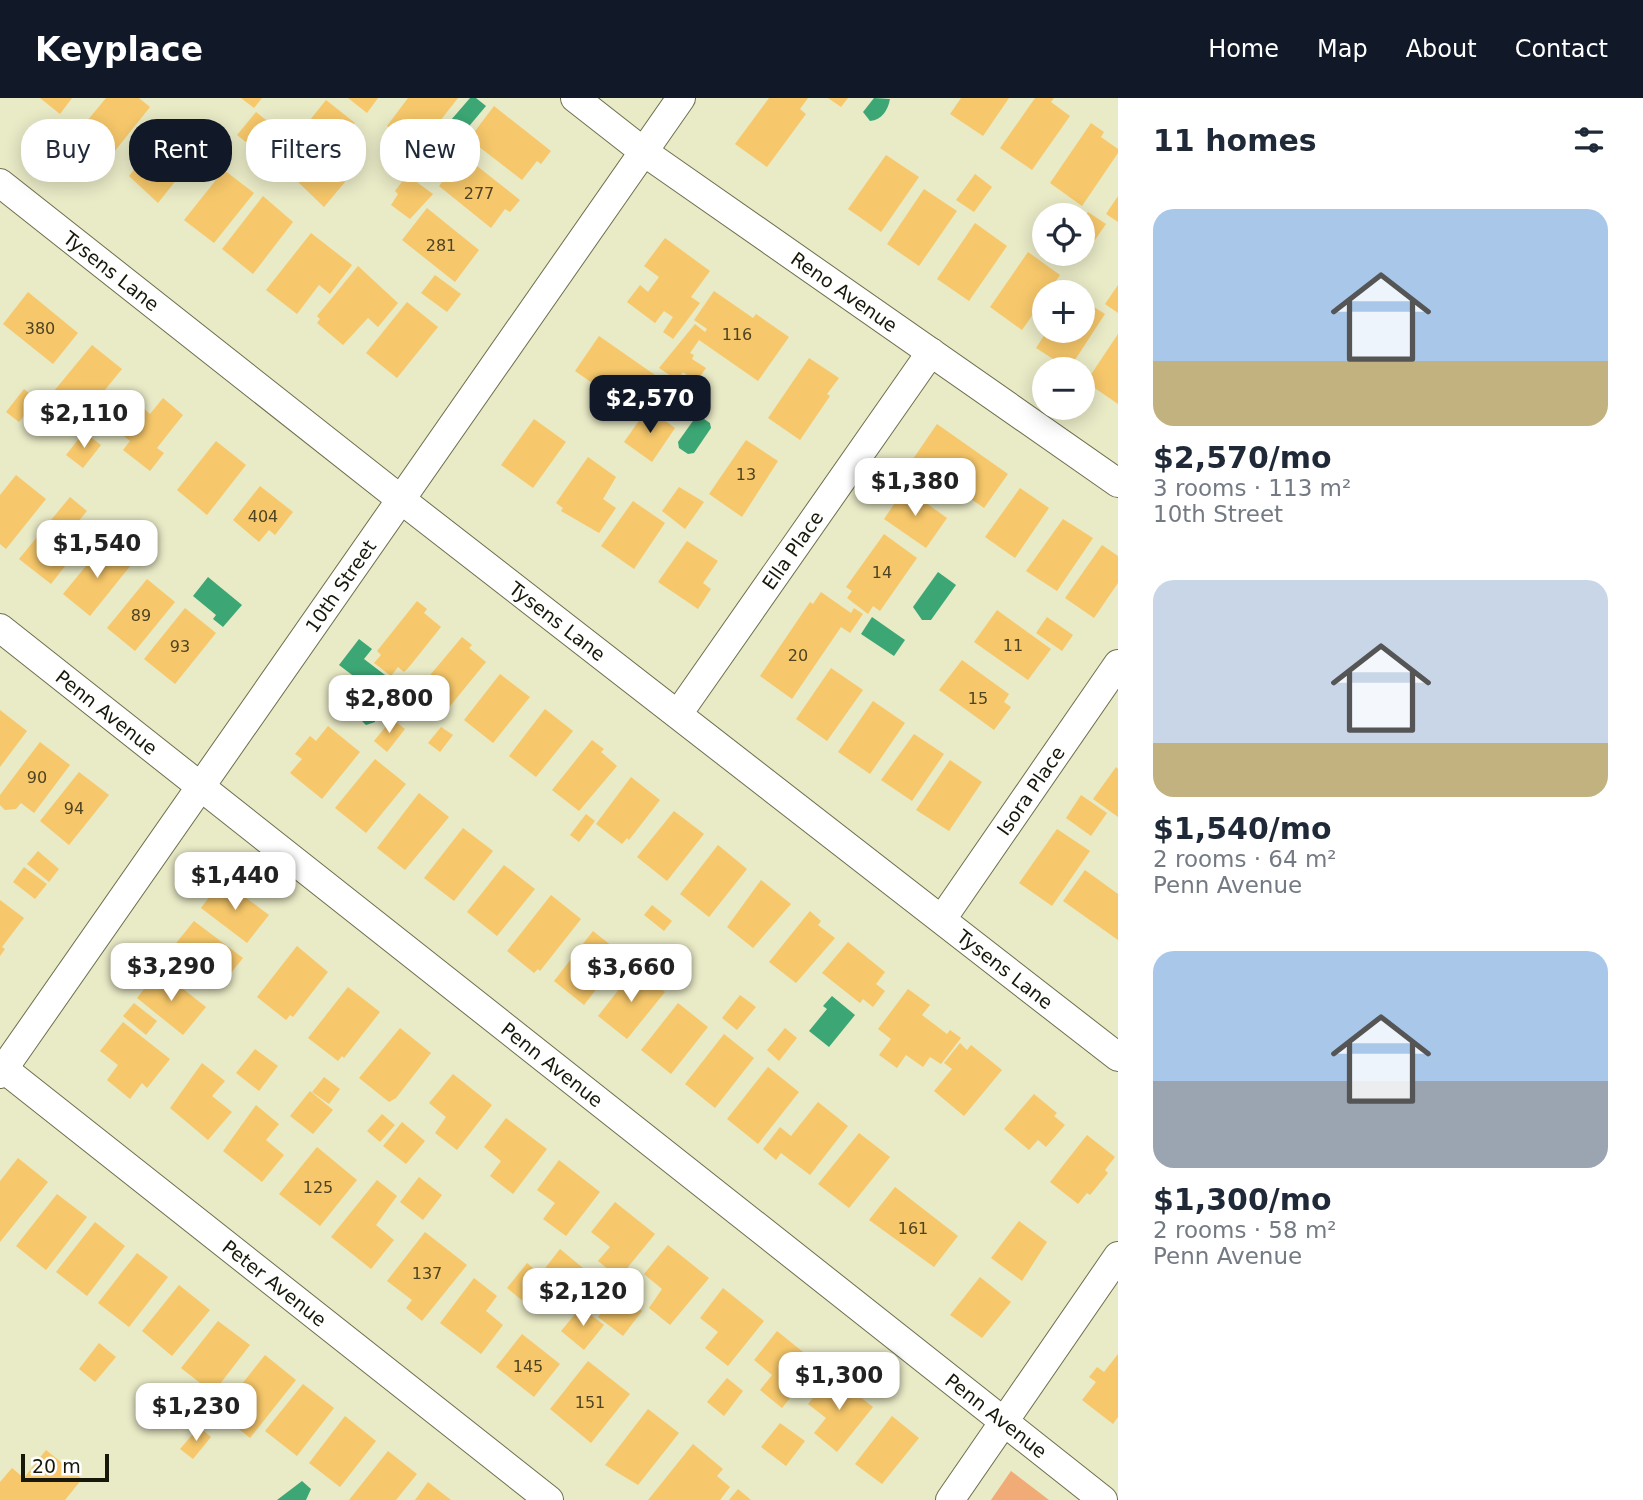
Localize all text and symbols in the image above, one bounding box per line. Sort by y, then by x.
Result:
text: Keyplace [35,30,203,69]
text: Home [1208,35,1279,63]
text: Map [1317,35,1368,63]
text: About [1406,35,1477,63]
text: Contact [1515,35,1608,63]
chip: Buy [21,119,115,182]
chip: Rent [129,119,232,182]
chip: Filters [246,119,366,182]
chip: New [380,119,480,182]
icon: filters [1570,121,1608,159]
text: 11 homes [1153,123,1317,158]
house number: 277 [464,184,494,203]
map controls [1032,203,1095,420]
button: locate [1032,203,1095,266]
street label: Tysens Lane [59,226,164,315]
house number: 281 [426,236,456,255]
street label: Reno Avenue [787,247,902,337]
icon: home [1318,254,1444,380]
button: + [1032,280,1095,343]
house number: 380 [25,319,55,338]
house number: 116 [722,325,752,344]
button: − [1032,357,1095,420]
pin: $2,570 [593,376,707,435]
text: $2,570 [606,385,694,411]
pin: $2,110 [27,390,141,450]
text: $2,110 [40,400,128,426]
text: $2,570/mo [1153,440,1332,475]
pin: $1,380 [858,458,972,518]
house number: 13 [736,465,756,484]
text: $1,380 [871,468,959,494]
text: 3 rooms · 113 m² [1153,475,1351,501]
text: 10th Street [1153,501,1283,527]
house number: 404 [248,507,278,526]
street label: Ella Place [758,507,828,594]
pin: $1,540 [40,520,154,580]
text: $1,540 [53,530,141,556]
street label: 10th Street [301,536,380,636]
house number: 14 [872,563,892,582]
street label: Tysens Lane [504,576,610,665]
house number: 89 [131,606,151,625]
icon: home [1318,625,1444,751]
house number: 11 [1003,636,1023,655]
house number: 93 [170,637,190,656]
house number: 20 [788,646,808,665]
street label: Penn Avenue [52,665,162,759]
pin: $2,800 [332,676,446,735]
text: $2,800 [345,685,433,711]
house number: 15 [968,689,988,708]
street label: Isora Place [992,742,1069,839]
house number: 90 [27,768,47,787]
house number: 94 [64,799,84,818]
text: $1,540/mo [1153,811,1332,846]
text: 2 rooms · 64 m² [1153,846,1337,872]
pin: $1,440 [178,852,292,912]
text: $1,440 [191,862,279,888]
text: Penn Avenue [1153,872,1302,898]
street label: Tysens Lane [952,924,1057,1013]
pin: $3,290 [114,944,228,1003]
pin: $3,660 [574,944,688,1004]
text: $3,290 [127,953,215,979]
text: $3,660 [587,954,675,980]
icon: home [1318,996,1444,1122]
street label: Penn Avenue [497,1018,607,1111]
house number: 125 [303,1178,333,1197]
text: $1,300/mo [1153,1182,1332,1217]
text: 2 rooms · 58 m² [1153,1217,1337,1243]
house number: 161 [898,1219,928,1238]
street label: Peter Avenue [218,1235,331,1331]
text: Penn Avenue [1153,1243,1302,1269]
house number: 137 [412,1264,442,1283]
pin: $2,120 [526,1268,640,1328]
text: $2,120 [539,1278,627,1304]
pin: $1,300 [782,1352,896,1412]
house number: 145 [513,1357,543,1376]
text: $1,300 [795,1362,883,1388]
street label: Penn Avenue [941,1369,1051,1462]
pin: $1,230 [139,1384,253,1443]
text: $1,230 [152,1393,240,1419]
house number: 151 [575,1393,605,1412]
scale bar [21,1451,108,1483]
text: 20 m [32,1455,81,1477]

